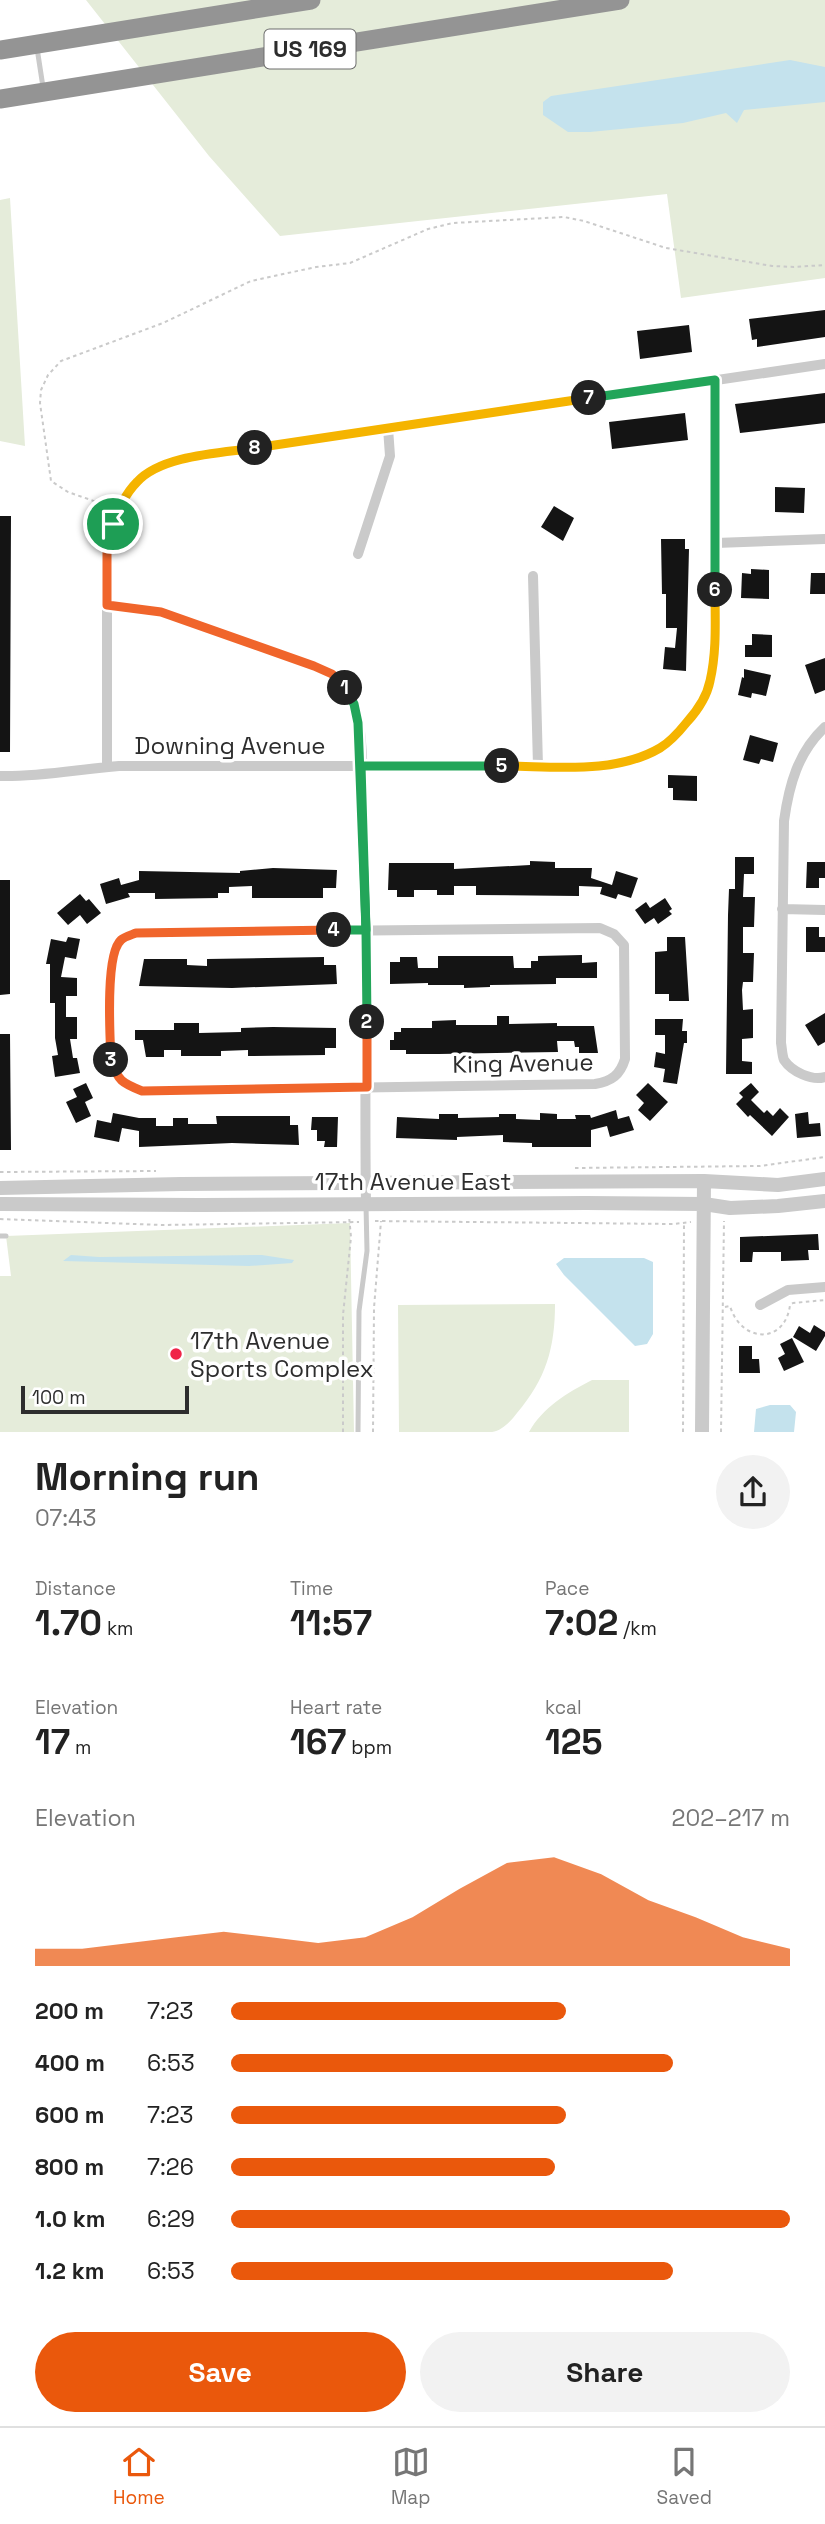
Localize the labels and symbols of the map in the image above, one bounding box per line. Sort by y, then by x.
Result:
road number: US 169 [264,30,356,68]
pin: 7 [572,380,606,416]
pin: 8 [238,430,272,466]
pin [83,494,143,554]
pin: 6 [698,572,732,608]
pin: 1 [328,670,362,706]
street label: Downing Avenue [134,730,326,761]
pin: 5 [484,748,520,784]
pin: 4 [316,912,352,948]
pin: 2 [350,1004,384,1040]
pin: 3 [94,1042,128,1078]
street label: King Avenue [452,1046,594,1080]
street label: 17th Avenue East [315,1166,511,1197]
place label: 17th Avenue Sports Complex [190,1325,374,1384]
marker: 17th Avenue Sports Complex [168,1346,184,1362]
scale bar [21,1383,189,1415]

